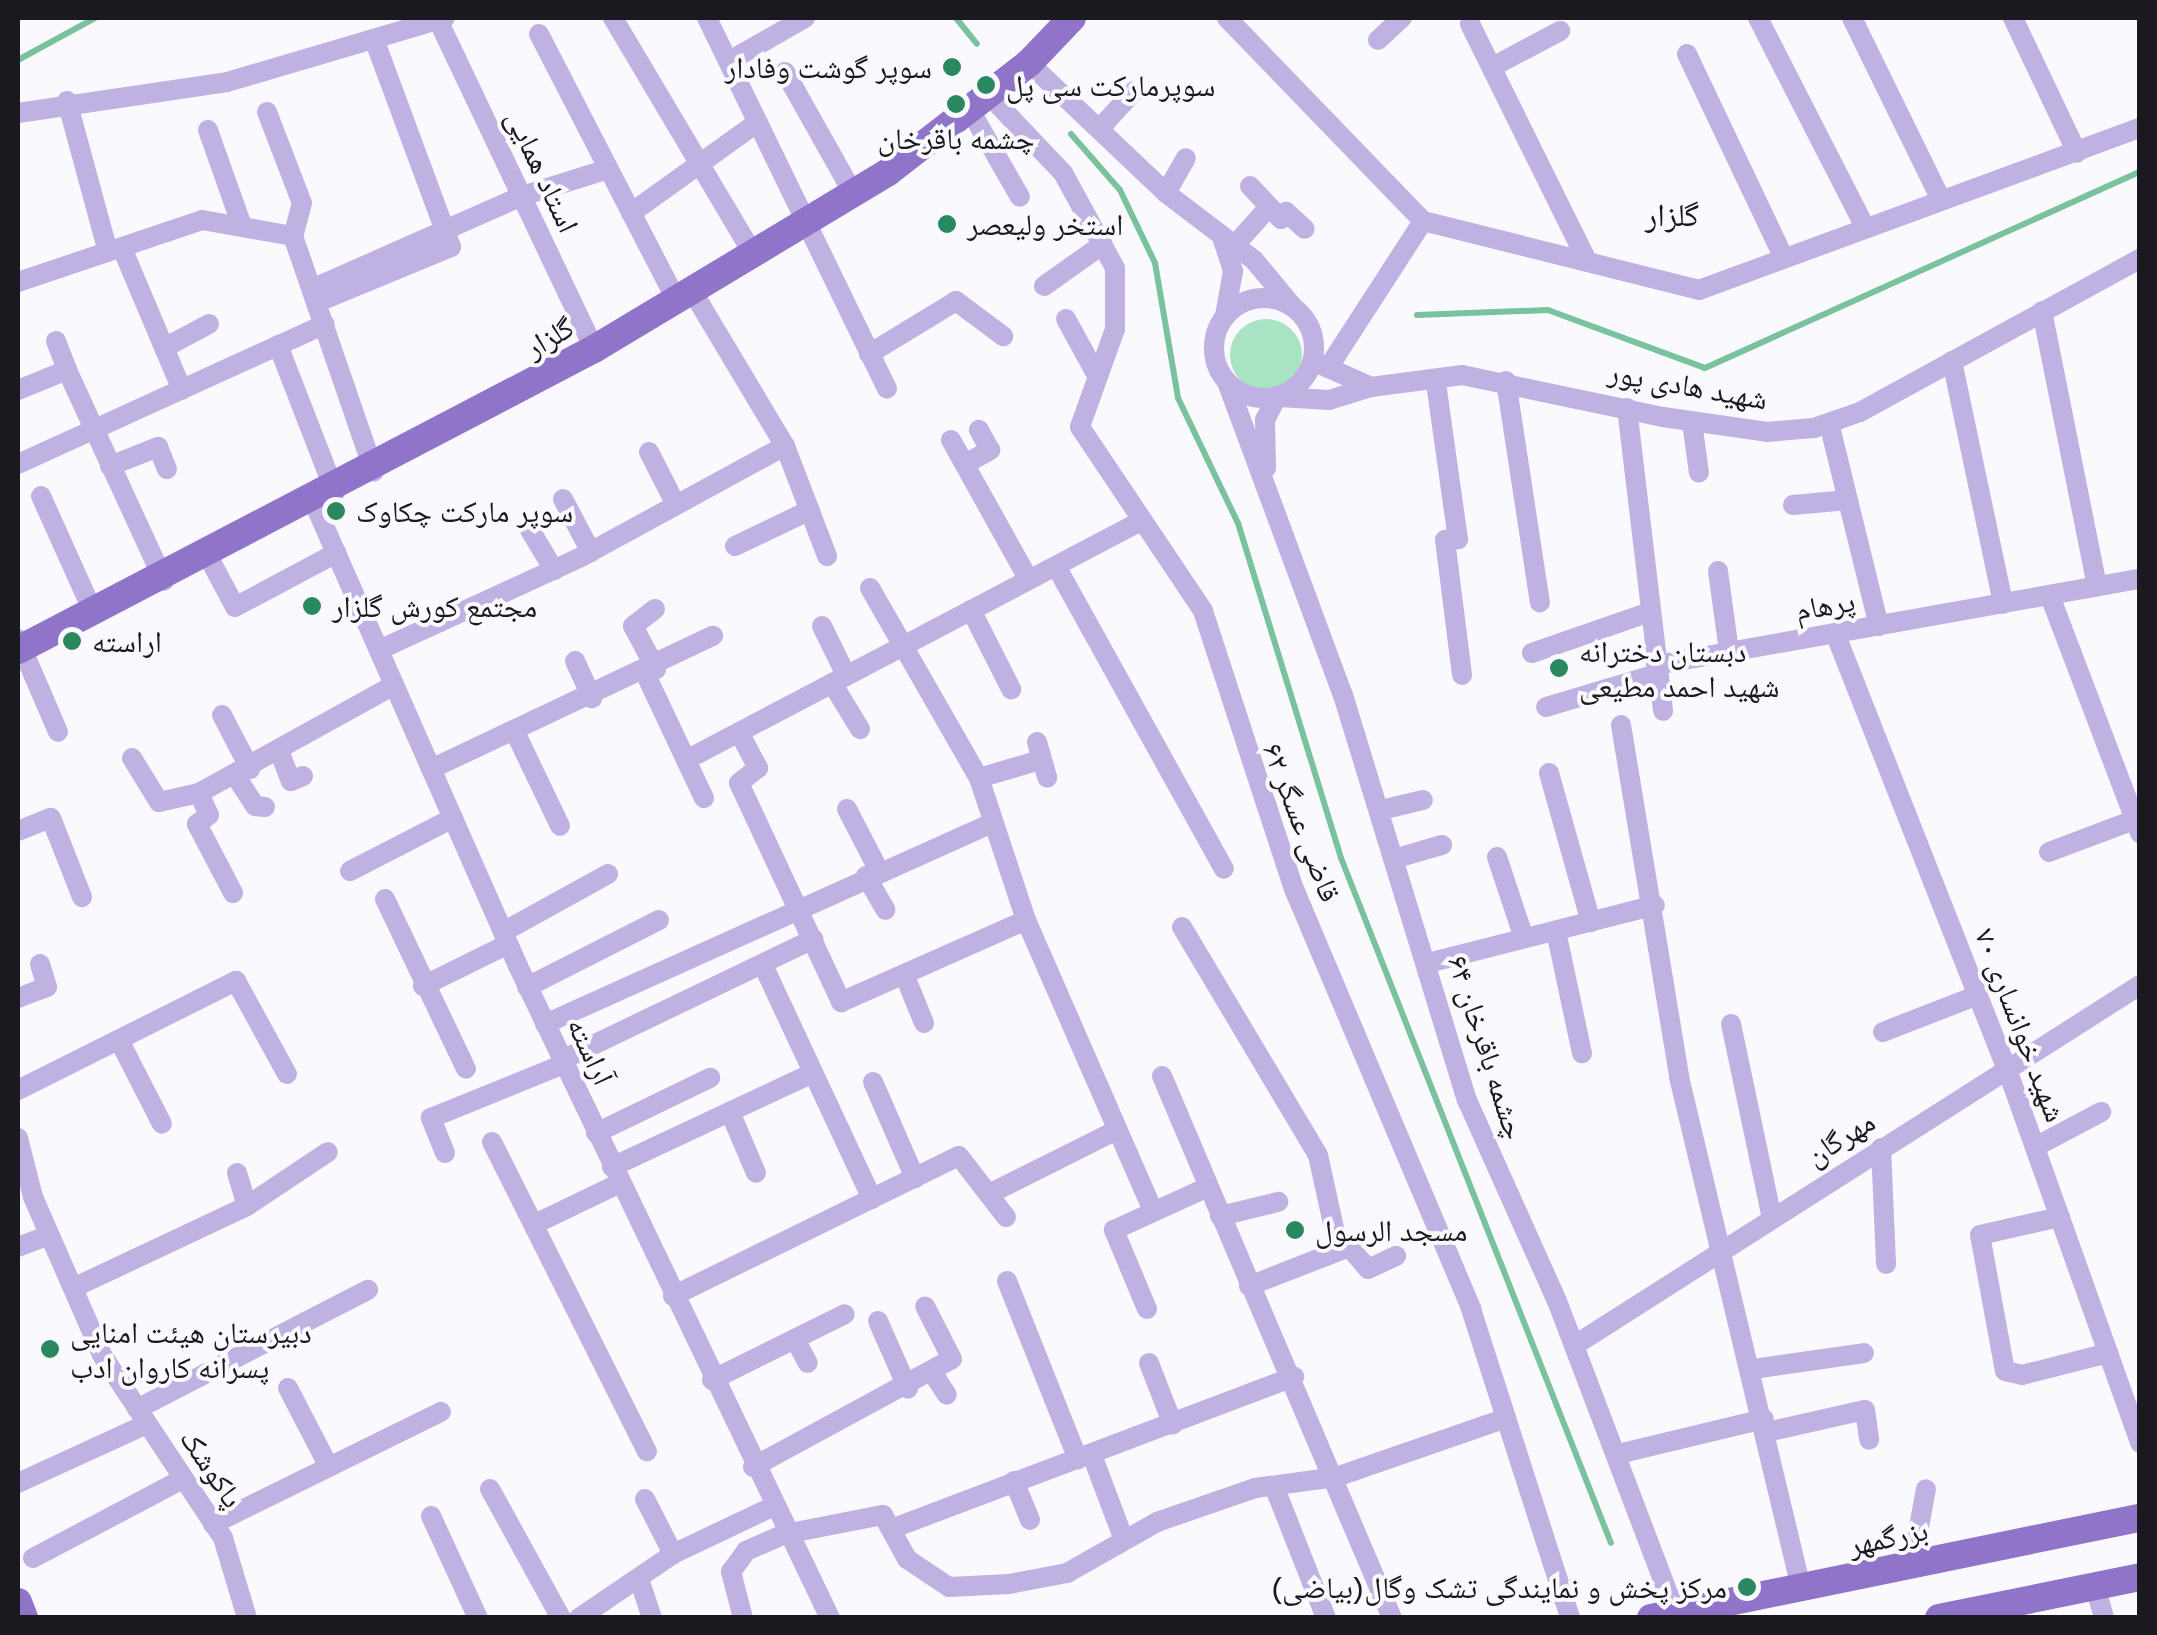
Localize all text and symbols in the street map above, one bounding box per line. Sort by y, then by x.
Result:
place label: سوپر گوشت وفادار [725,49,932,85]
marker: سوپر گوشت وفادار [941,56,963,78]
place label: سوپرمارکت سی پل [1006,67,1215,103]
marker: سوپرمارکت سی پل [975,74,997,96]
marker: چشمه باقرخان [945,93,967,115]
street label: استاد همایی [499,104,587,238]
place label: چشمه باقرخان [877,120,1035,156]
district label: گلزار [1645,195,1699,233]
place label: استخر ولیعصر [967,206,1123,242]
marker: استخر ولیعصر [936,213,958,235]
street label: گلزار [518,309,580,365]
street label: شهید هادی پور [1606,353,1770,417]
place label: سوپر مارکت چکاوک [356,493,573,529]
marker: سوپر مارکت چکاوک [325,500,347,522]
street label: پرهام [1792,582,1858,628]
place label: مجتمع کورش گلزار [332,588,537,624]
marker: مجتمع کورش گلزار [301,595,323,617]
place label: اراسته [92,623,162,659]
marker: اراسته [61,630,83,652]
place label: دبستان دخترانه شهید احمد مطیعی [1579,633,1779,704]
marker: دبستان دخترانه شهید احمد مطیعی [1548,657,1570,679]
street label: قاضی عسگر ۶۲ [1255,737,1349,907]
street label: شهید خوانساری ۷۰ [1968,923,2074,1127]
street label: چشمه باقرخان ۶۴ [1440,950,1534,1144]
street label: آراسته [560,1012,622,1090]
street label: مهرگان [1799,1103,1881,1173]
place label: مسجد الرسول [1315,1212,1468,1248]
marker: مسجد الرسول [1284,1219,1306,1241]
place label: دبیرستان هیئت امنایی پسرانه کاروان ادب [70,1314,312,1384]
marker: دبیرستان هیئت امنایی پسرانه کاروان ادب [39,1338,61,1360]
street label: پاکوشک [173,1422,251,1514]
street label: بزرگمهر [1845,1511,1931,1563]
place label: مرکز پخش و نمایندگی تشک وگال(بیاضی) [1271,1569,1727,1605]
marker: مرکز پخش و نمایندگی تشک وگال(بیاضی) [1736,1576,1758,1598]

